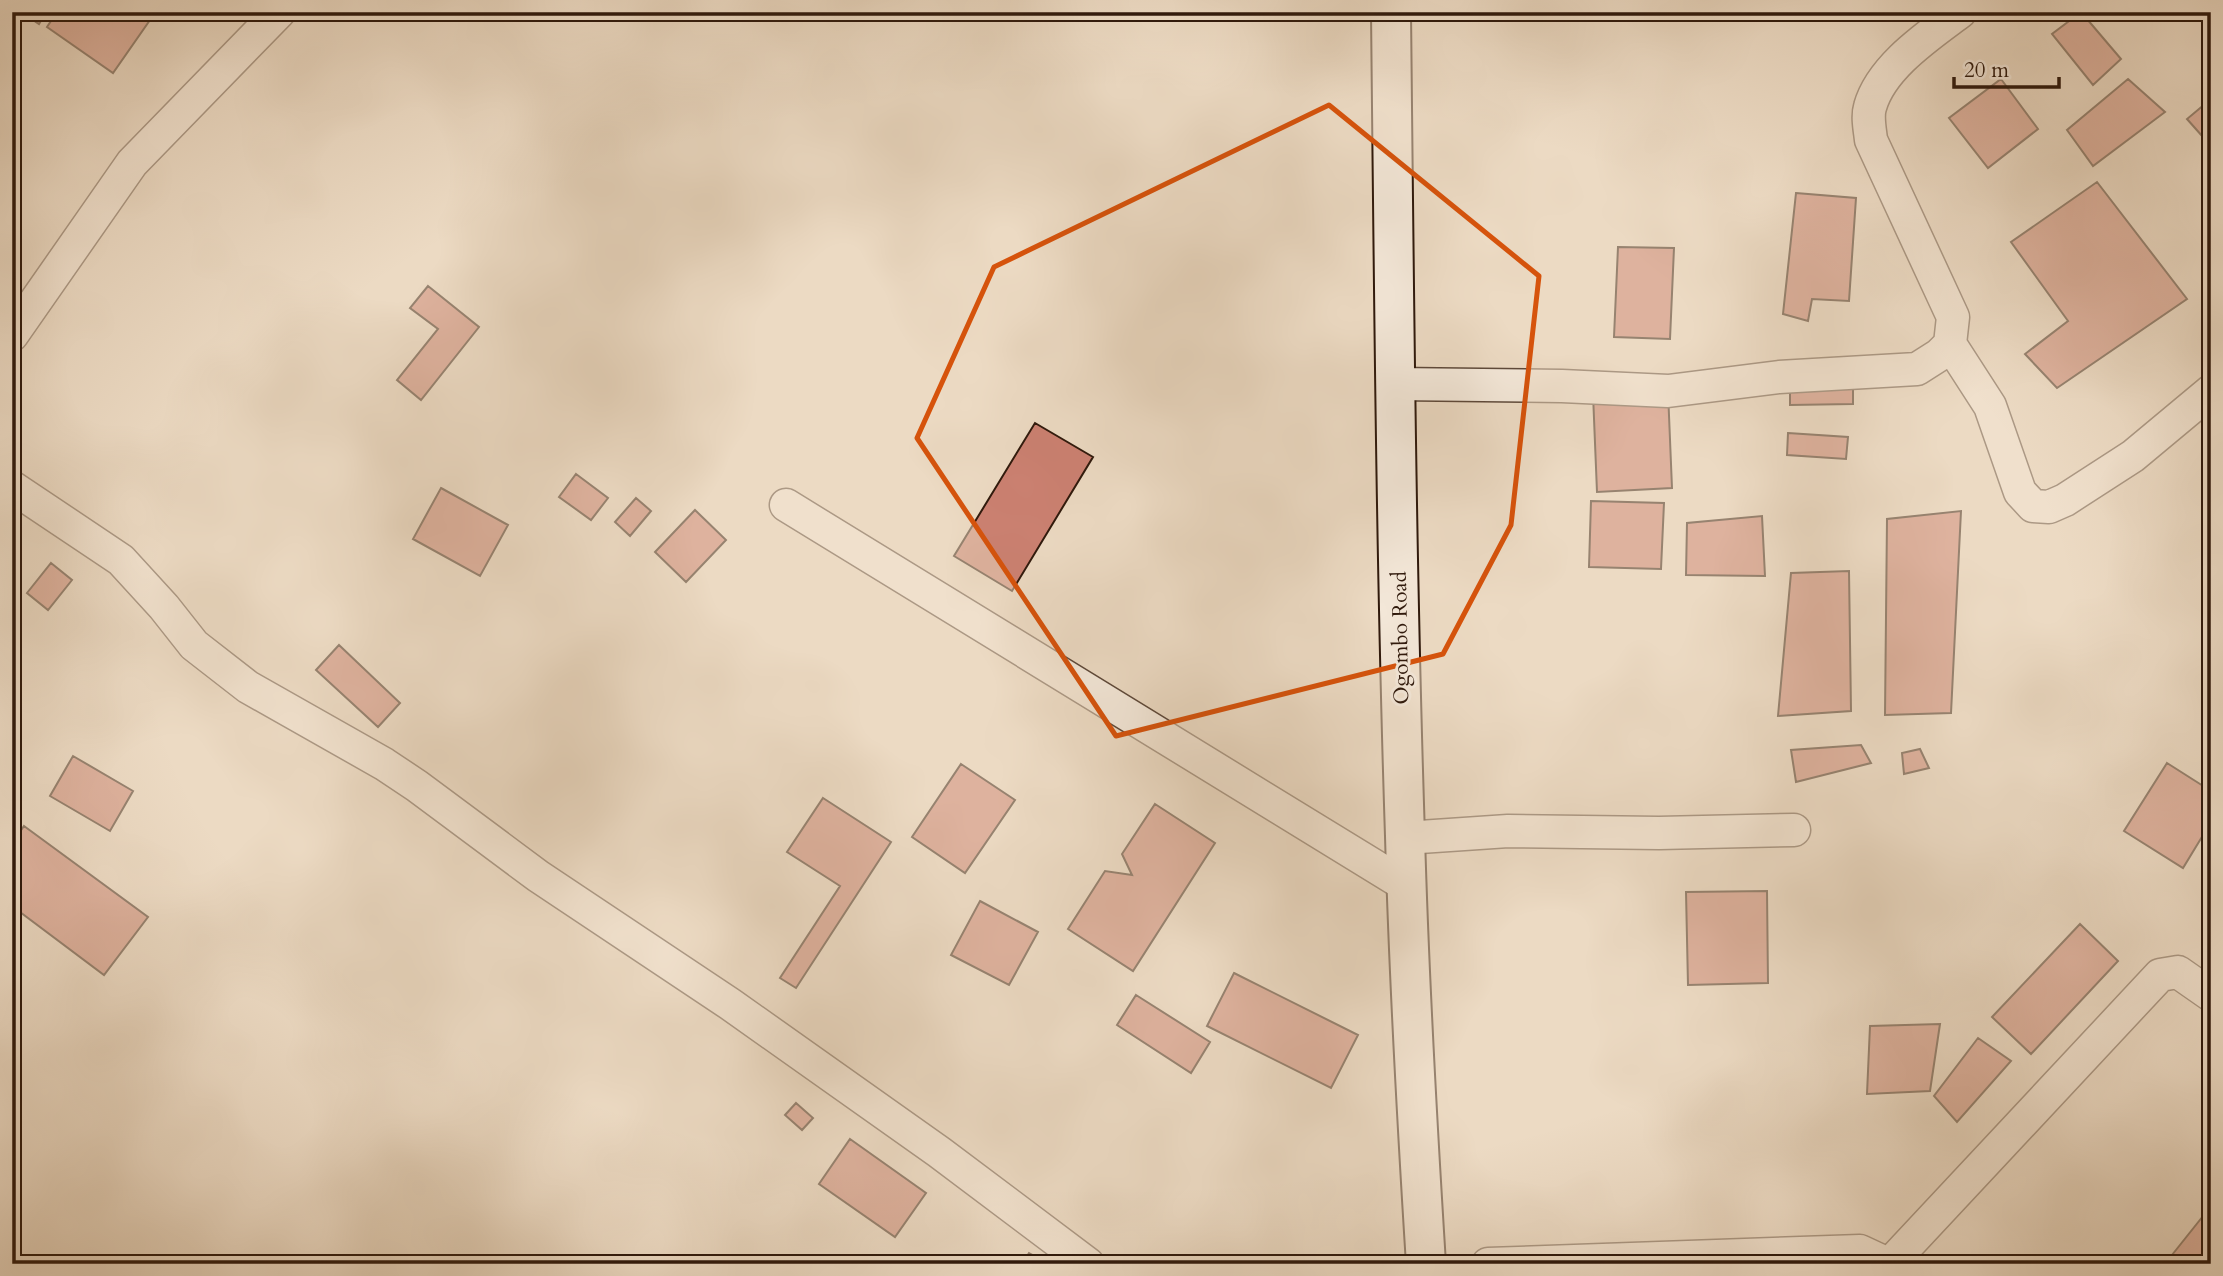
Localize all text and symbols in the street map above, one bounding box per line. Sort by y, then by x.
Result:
scale bar [1954,46,2058,90]
text: 20 m [1964,56,2009,85]
street label: Ogombo Road [1385,571,1416,705]

